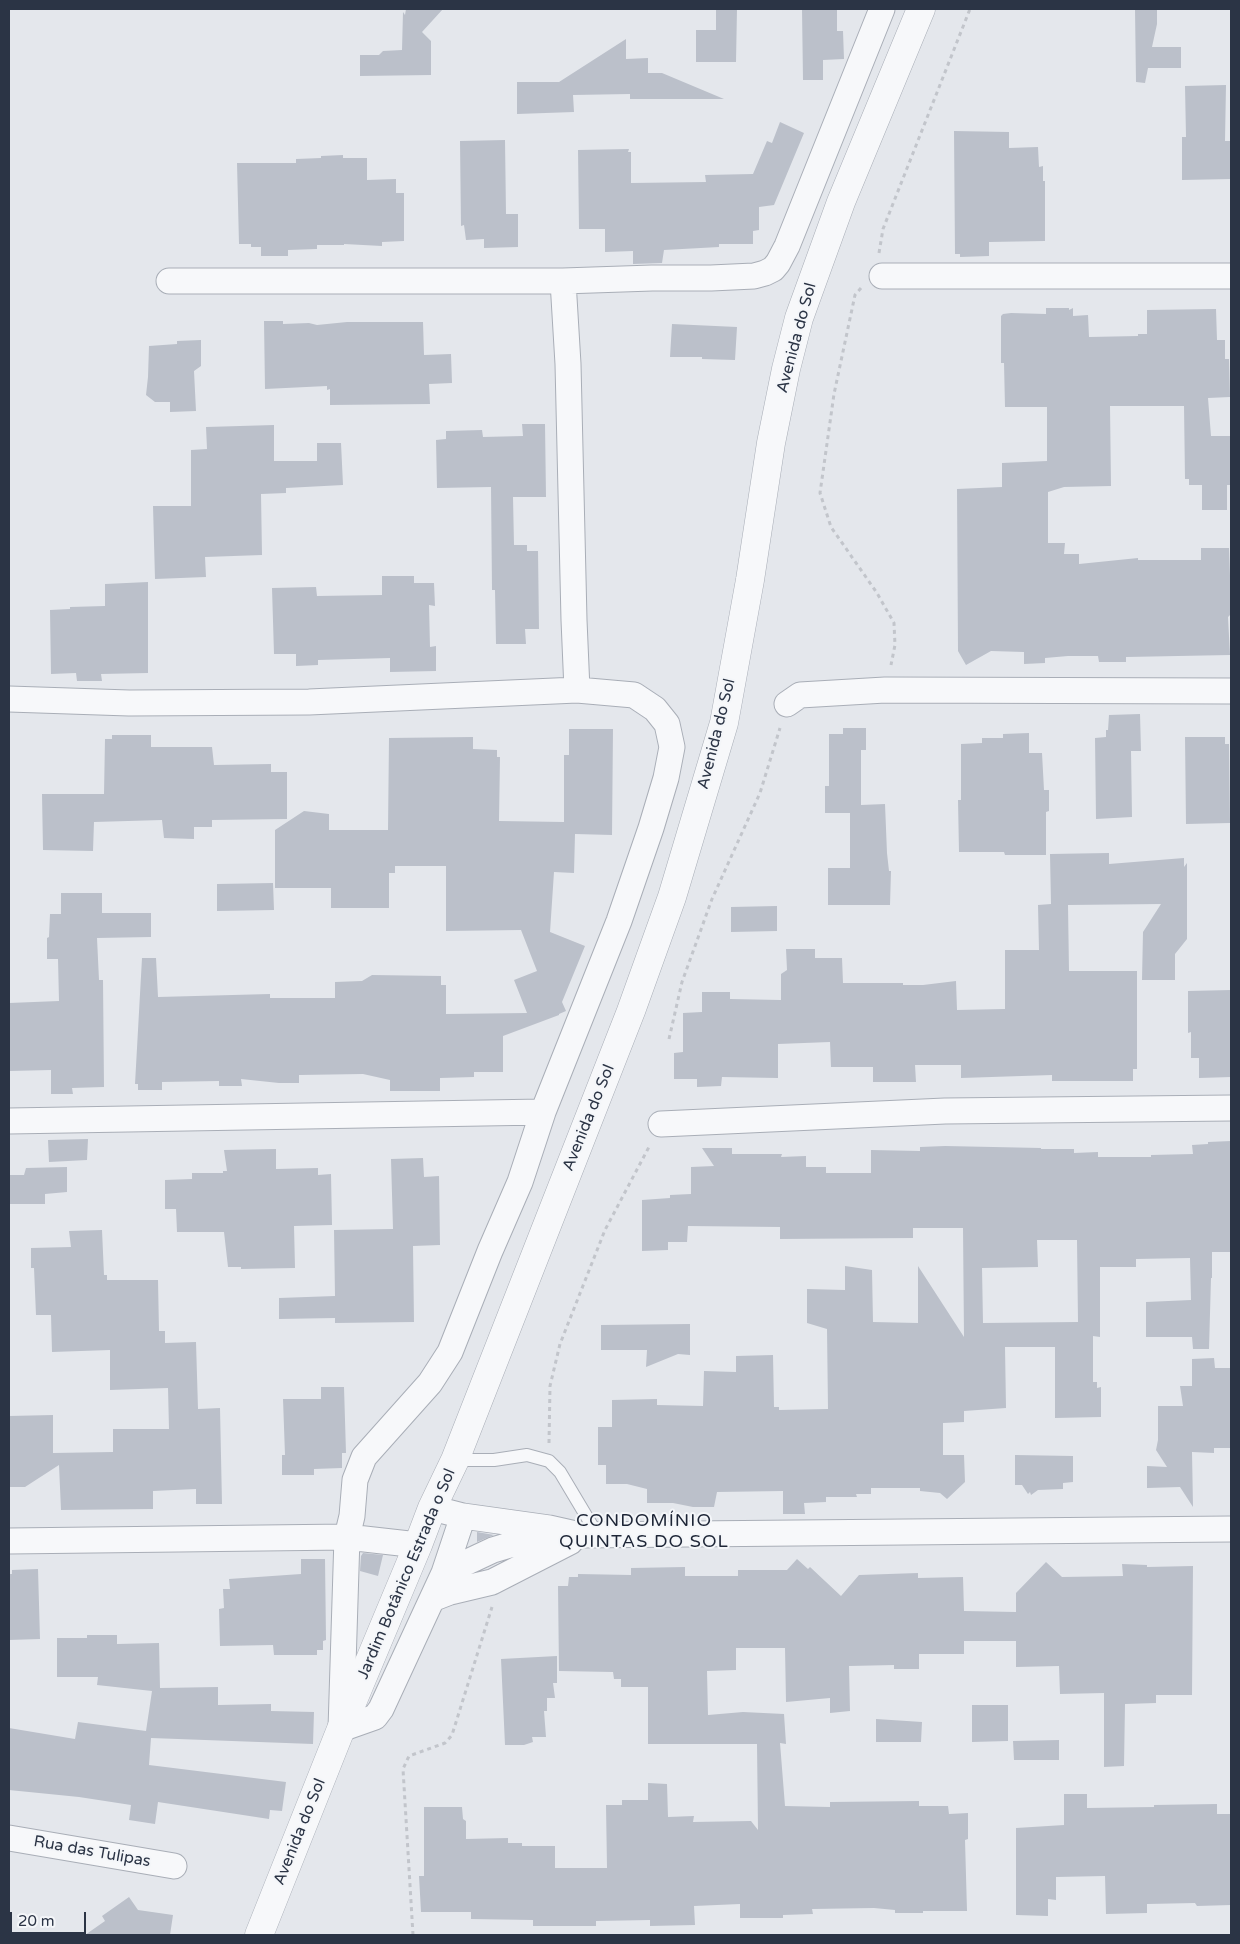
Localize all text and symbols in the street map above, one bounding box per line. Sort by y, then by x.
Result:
street label: Avenida do Sol [773,281,821,395]
street label: Avenida do Sol [694,677,740,791]
street label: Avenida do Sol [559,1062,619,1174]
street label: Jardim Botânico Estrada o Sol [354,1466,460,1682]
district label: CONDOMÍNIO QUINTAS DO SOL [557,1510,731,1552]
street label: Avenida do Sol [270,1776,330,1888]
street label: Rua das Tulipas [32,1832,152,1872]
scale bar [12,1902,89,1934]
text: 20 m [18,1912,55,1930]

